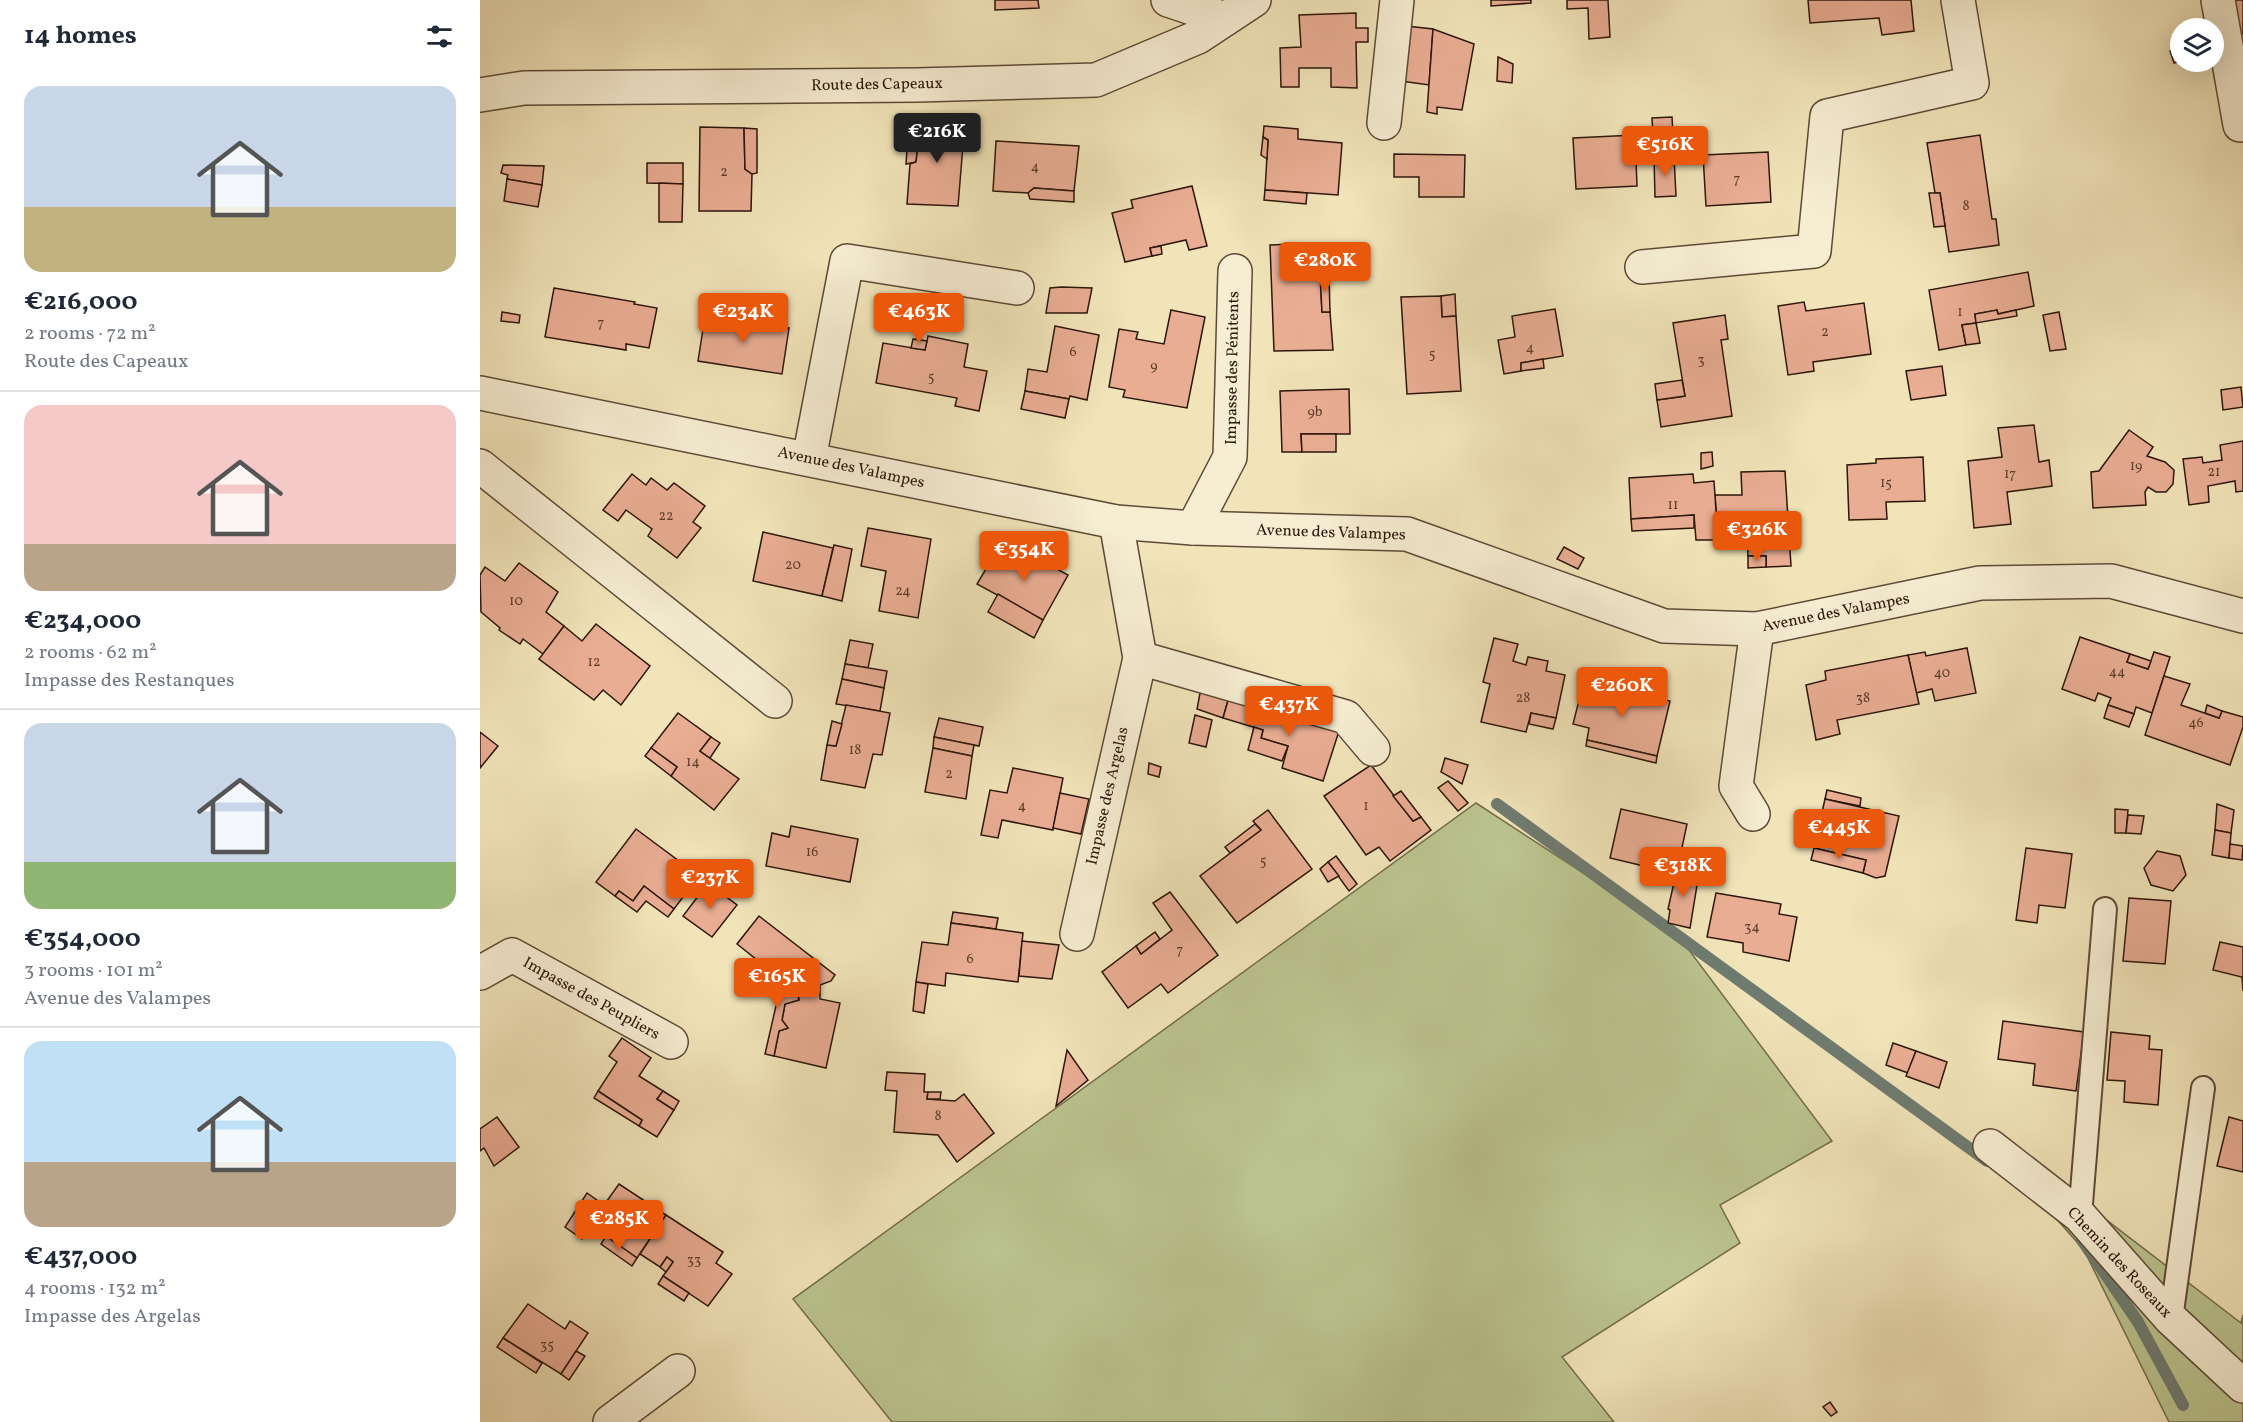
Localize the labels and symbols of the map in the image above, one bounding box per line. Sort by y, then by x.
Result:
street label: Route des Capeaux [811,73,943,97]
pin: €216K [895,113,979,164]
pin: €516K [1623,126,1707,177]
house number: 4 [1031,158,1039,177]
house number: 2 [720,163,728,182]
house number: 7 [1734,170,1741,189]
house number: 8 [1962,197,1970,216]
pin: €280K [1283,242,1367,293]
street label: Impasse des Pénitents [1221,291,1245,445]
pin: €234K [701,293,785,344]
pin: €463K [877,293,961,344]
house number: 1 [1957,303,1963,322]
house number: 7 [598,314,605,333]
house number: 2 [1821,323,1829,342]
house number: 4 [1526,339,1534,358]
house number: 6 [1069,343,1077,362]
house number: 5 [1429,345,1435,364]
house number: 3 [1697,351,1705,370]
house number: 9 [1150,357,1158,376]
house number: 5 [928,368,934,387]
house number: 9b [1308,403,1323,422]
street label: Avenue des Valampes [775,442,927,494]
house number: 19 [2130,457,2142,476]
house number: 21 [2208,463,2220,482]
house number: 17 [2004,465,2016,484]
house number: 15 [1880,474,1892,493]
house number: 11 [1668,496,1678,515]
house number: 22 [658,507,674,526]
pin: €326K [1715,511,1799,562]
street label: Avenue des Valampes [1256,519,1406,547]
pin: €354K [982,531,1066,582]
house number: 20 [785,556,801,575]
house number: 24 [895,582,911,601]
street label: Avenue des Valampes [1760,588,1912,638]
house number: 10 [509,592,523,611]
house number: 12 [588,653,600,672]
house number: 44 [2109,663,2125,682]
house number: 40 [1934,664,1950,683]
pin: €260K [1580,667,1664,718]
pin: €437K [1247,686,1331,737]
house number: 28 [1516,689,1530,708]
house number: 38 [1856,689,1870,708]
house number: 46 [2188,714,2204,733]
street label: Impasse des Argelas [1081,724,1135,867]
house number: 18 [849,741,861,760]
house number: 14 [686,753,700,772]
house number: 2 [945,765,953,784]
house number: 4 [1018,797,1026,816]
house number: 1 [1363,797,1369,816]
pin: €445K [1797,809,1881,860]
house number: 16 [806,843,818,862]
pin: €318K [1641,847,1725,898]
house number: 5 [1260,852,1266,871]
pin: €237K [668,859,752,910]
house number: 34 [1744,918,1760,937]
house number: 7 [1177,941,1184,960]
house number: 6 [966,950,974,969]
street label: Impasse des Peupliers [519,952,664,1046]
pin: €165K [735,958,819,1009]
house number: 8 [934,1107,942,1126]
pin: €285K [577,1200,661,1251]
street label: Chemin des Roseaux [2062,1203,2176,1323]
house number: 33 [687,1251,701,1270]
house number: 35 [540,1336,554,1355]

